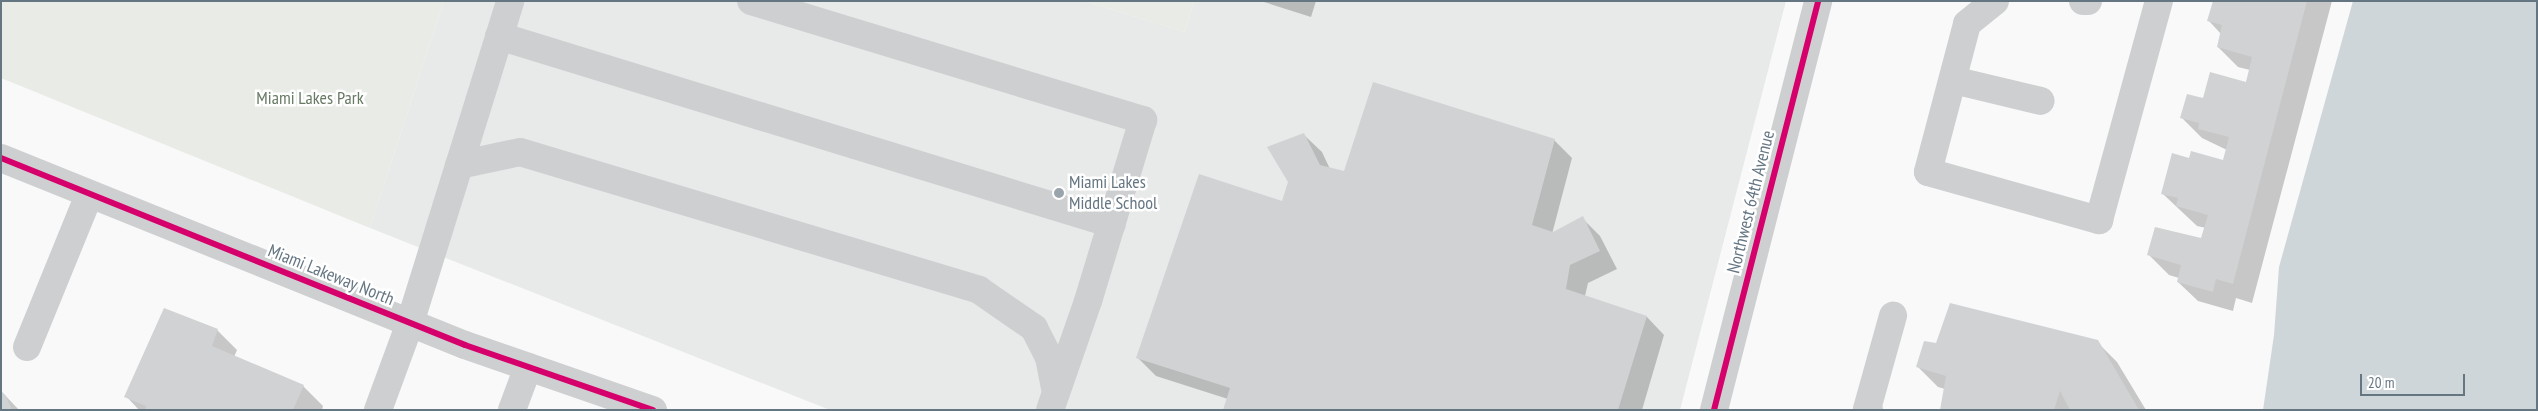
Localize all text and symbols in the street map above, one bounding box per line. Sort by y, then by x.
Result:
park label: Miami Lakes Park [256,87,364,109]
street label: Northwest 64th Avenue [1723,128,1779,276]
place label: Miami Lakes Middle School [1069,172,1157,214]
marker: Miami Lakes Middle School [1053,187,1065,199]
street label: Miami Lakeway North [265,240,397,310]
scale bar [2363,364,2468,396]
text: 20 m [2368,373,2394,392]

